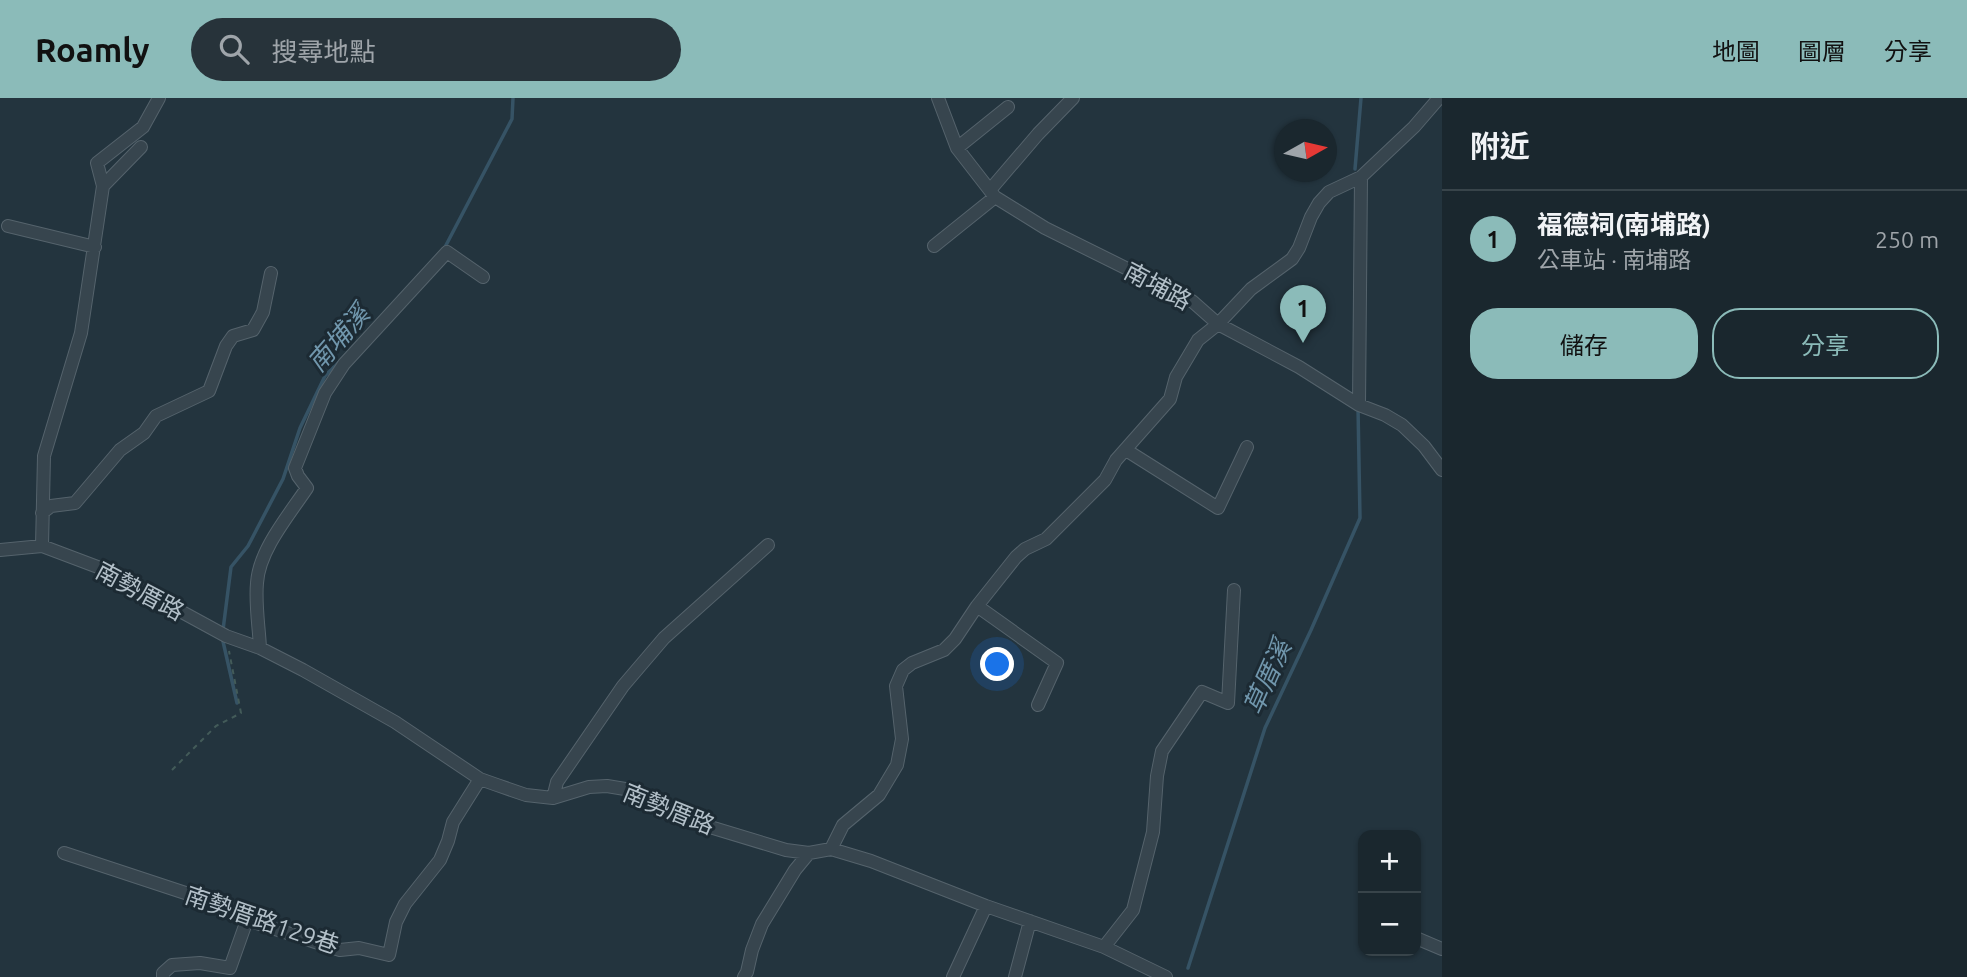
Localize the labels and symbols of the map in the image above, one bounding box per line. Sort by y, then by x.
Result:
north arrow [1274,119,1337,182]
street label: 南埔路 [1120,257,1196,315]
pin: 1 [1280,285,1326,343]
water label: 南埔溪 [301,296,377,377]
street label: 南勢厝路 [91,557,189,625]
water label: 草厝溪 [1238,632,1298,719]
your location [980,647,1014,681]
street label: 南勢厝路 [619,779,719,839]
street label: 南勢厝路129巷 [182,881,342,959]

